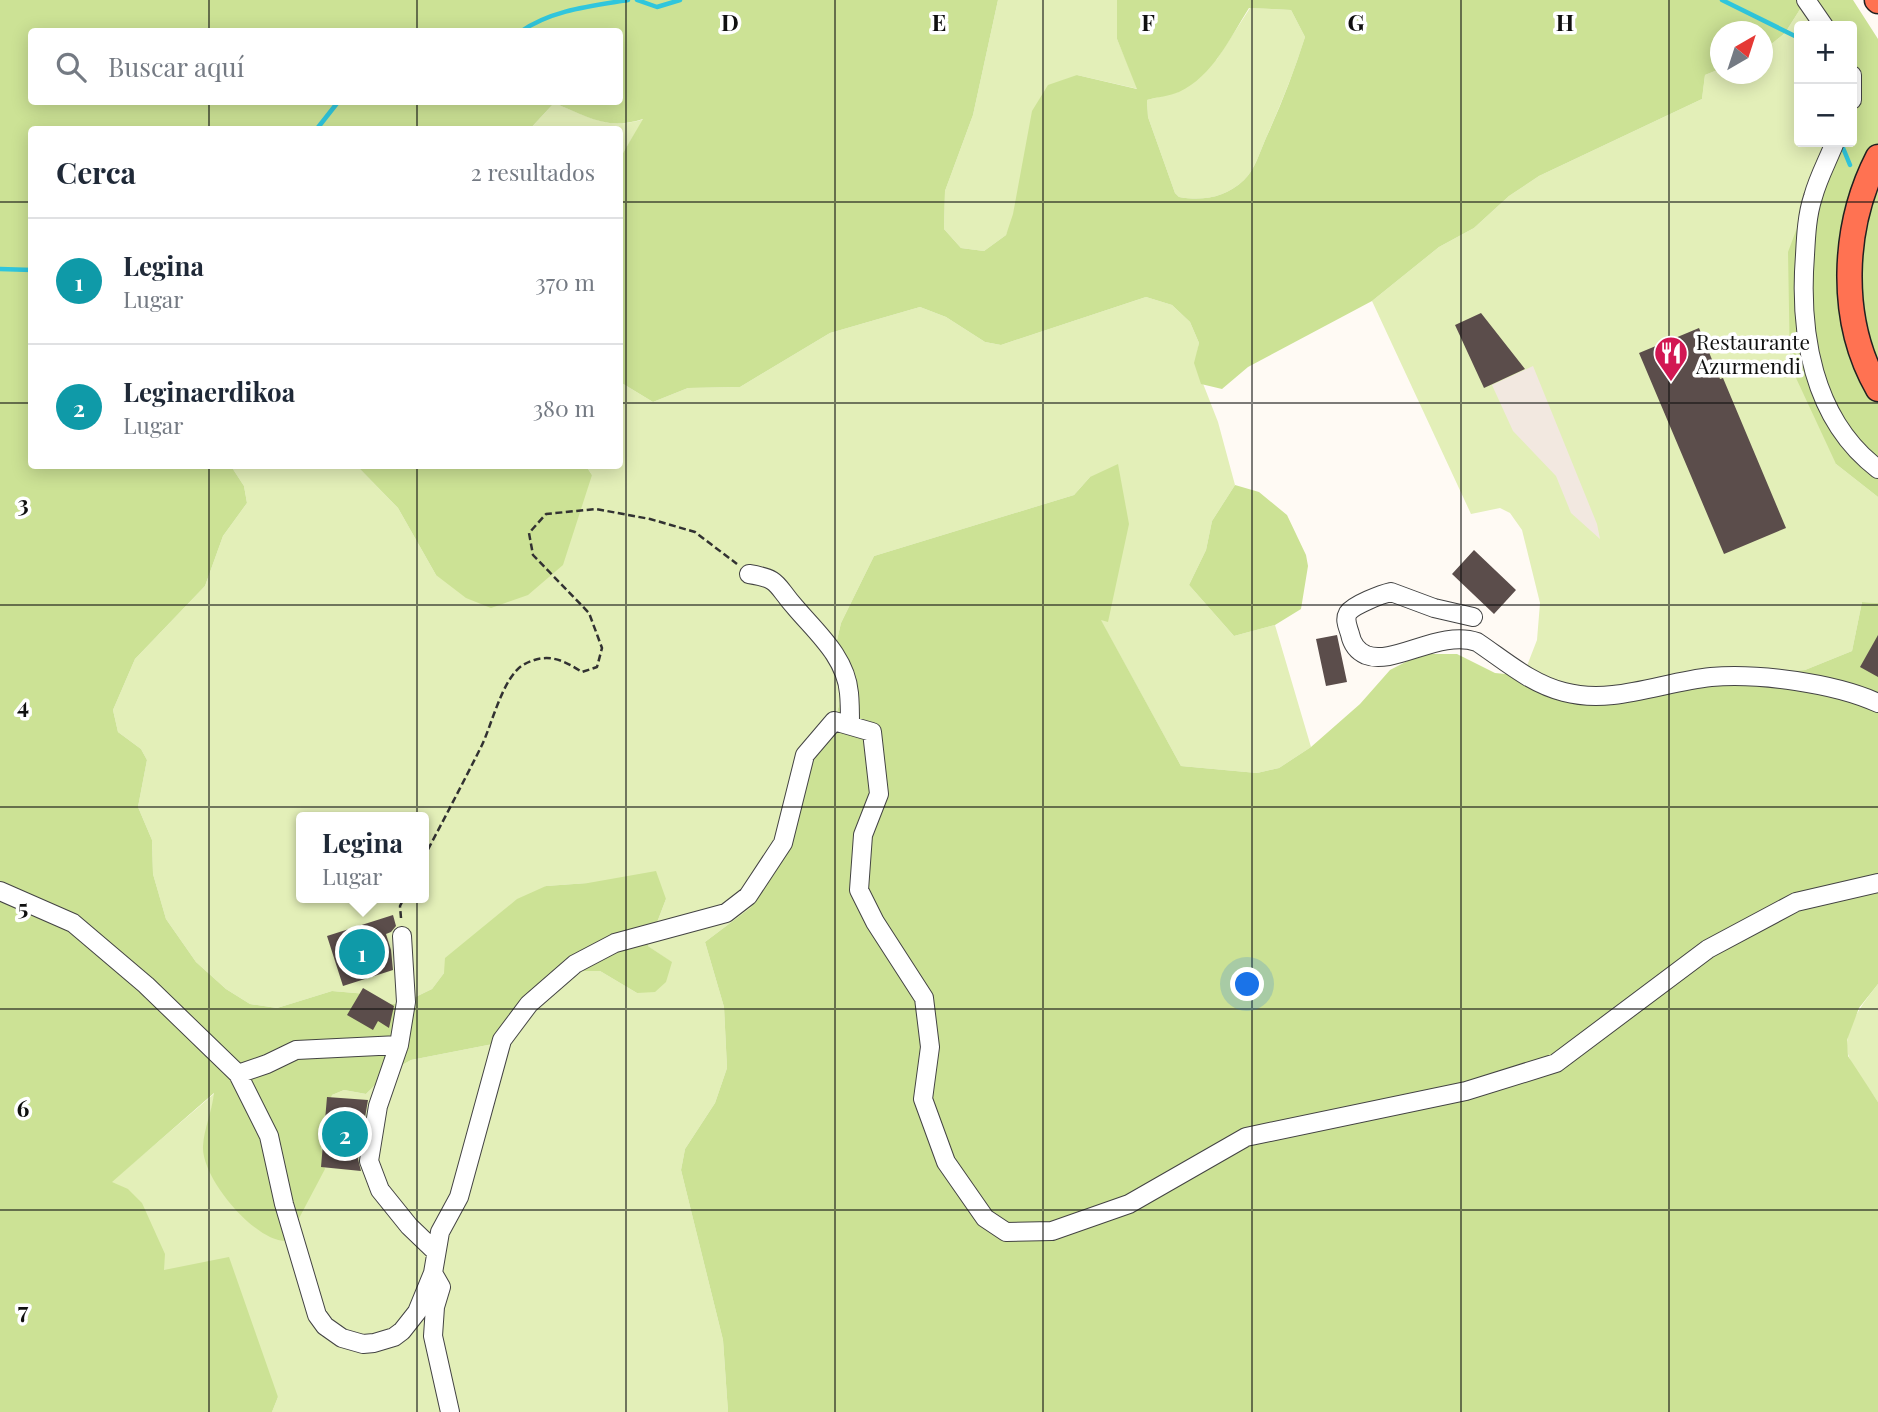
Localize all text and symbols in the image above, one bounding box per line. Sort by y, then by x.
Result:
text: D [721,6,739,37]
text: E [932,6,946,37]
text: F [1141,6,1155,37]
text: G [1348,6,1365,37]
text: H [1556,6,1574,37]
north arrow [1710,21,1773,84]
map controls [1794,21,1857,147]
button: + [1794,21,1857,84]
search box [28,28,623,105]
icon: search [52,48,90,86]
text: Buscar aquí [108,49,244,84]
button: − [1794,84,1857,147]
text: Cerca [56,152,136,192]
text: 2 resultados [471,156,595,187]
text: Legina [123,248,204,283]
text: 1 [75,266,83,297]
text: 370 m [535,266,595,297]
text: Lugar [123,283,184,314]
place label: Restaurante Azurmendi [1695,327,1810,379]
restaurant icon: Restaurante Azurmendi [1652,334,1690,383]
text: Leginaerdikoa [123,374,295,409]
text: 2 [73,392,85,423]
text: 380 m [533,392,595,423]
text: Lugar [123,409,184,440]
text: 3 [17,487,29,518]
text: 4 [17,689,29,720]
popup [296,812,429,903]
text: Legina [322,825,403,860]
text: Lugar [322,860,383,891]
text: 5 [18,891,28,922]
pin: 1 [339,926,385,978]
your location [1230,967,1264,1001]
text: 6 [17,1092,30,1123]
pin: 2 [322,1108,368,1160]
text: 7 [18,1294,29,1325]

